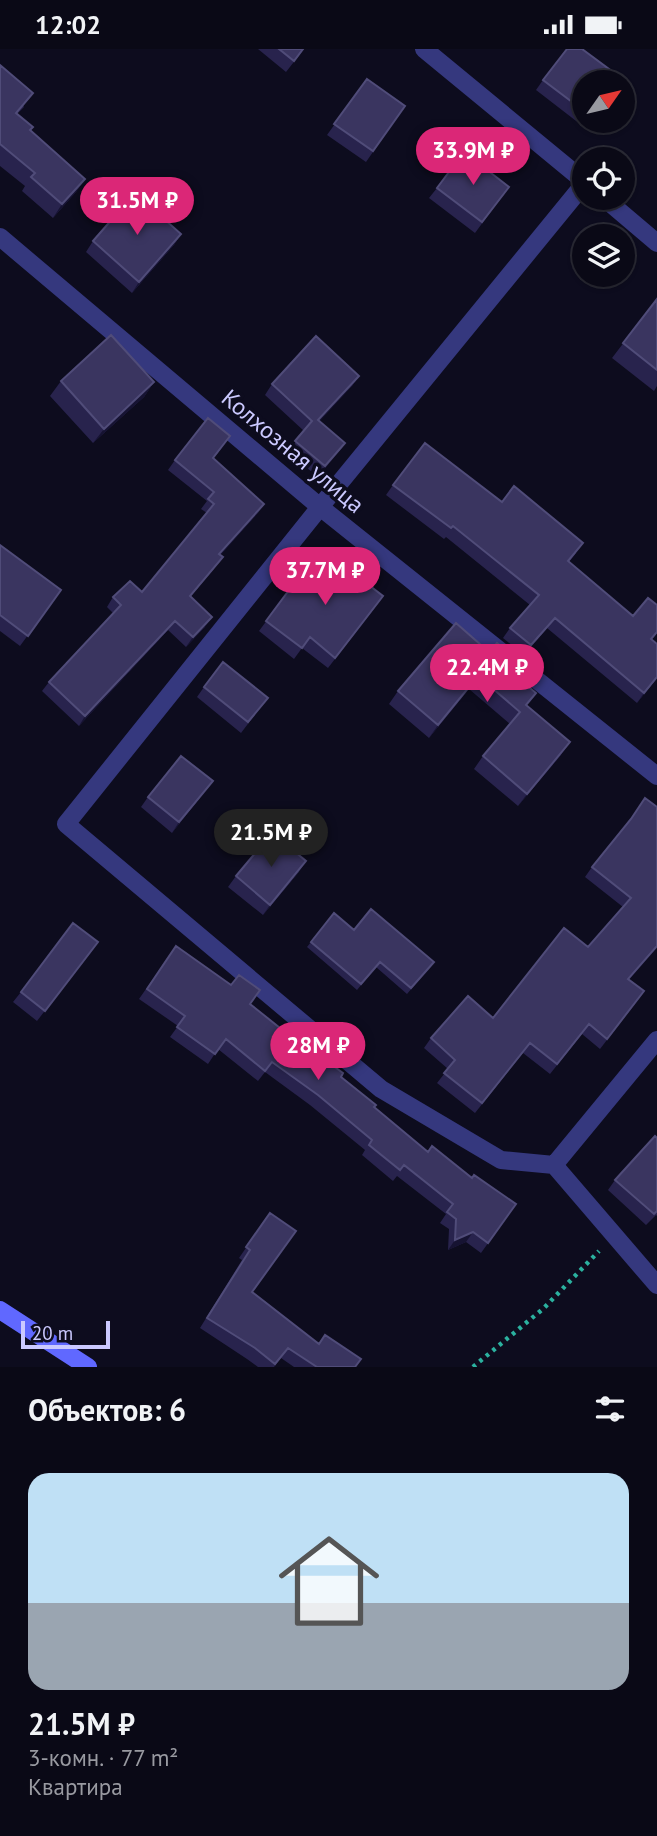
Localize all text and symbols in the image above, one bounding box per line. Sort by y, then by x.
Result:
text: 12:02 [35,8,101,41]
north arrow [572,70,635,133]
map controls [572,70,635,287]
pin: 33.9M ₽ [408,127,538,187]
text: 33.9M ₽ [432,135,514,164]
button: locate [572,147,635,210]
pin: 31.5M ₽ [72,177,202,237]
text: 31.5M ₽ [96,185,178,214]
button: layers [572,224,635,287]
street label: Колхозная улица [215,382,371,520]
pin: 37.7M ₽ [260,547,390,607]
text: 37.7M ₽ [285,555,365,584]
pin: 22.4M ₽ [422,645,552,704]
text: 22.4M ₽ [446,652,528,681]
pin: 21.5M ₽ [206,809,336,869]
text: 21.5M ₽ [230,817,312,846]
pin: 28M ₽ [269,1023,367,1082]
text: 28M ₽ [286,1030,350,1059]
scale bar [21,1318,110,1350]
text: 20 m [32,1321,73,1345]
text: Объектов: 6 [28,1390,186,1429]
icon: filters [591,1390,629,1428]
icon: home [266,1518,392,1644]
text: 21.5M ₽ [28,1704,135,1743]
text: 3-комн. · 77 m² [28,1743,178,1772]
text: Квартира [28,1772,123,1801]

